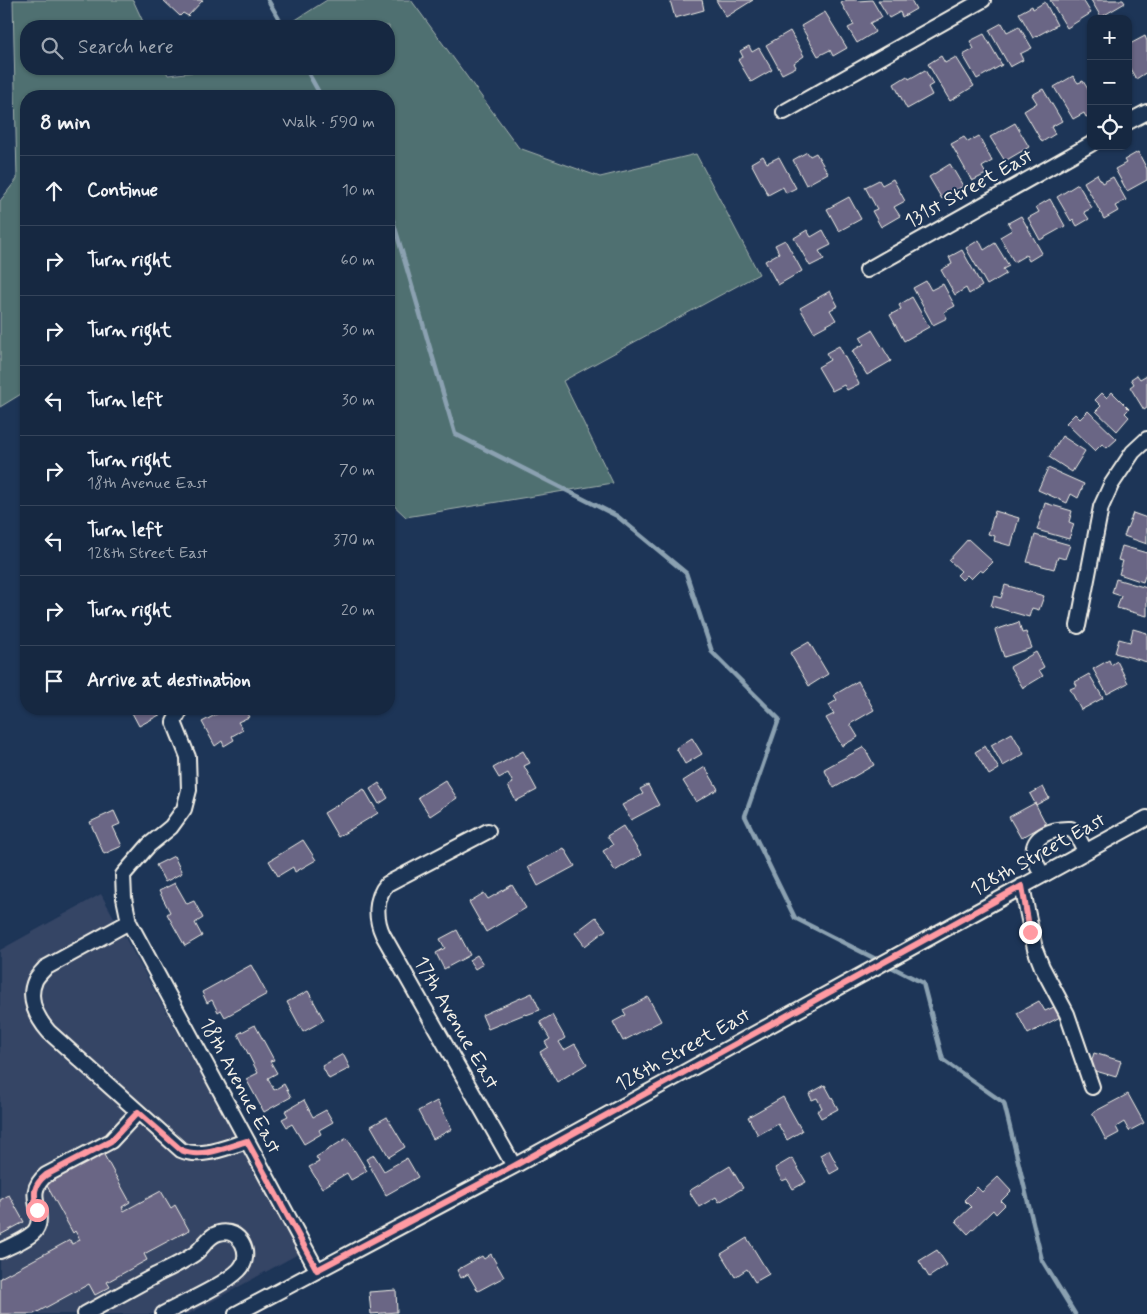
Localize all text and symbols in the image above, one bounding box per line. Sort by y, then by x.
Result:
map controls [1087,15,1132,150]
button: + [1087,15,1132,60]
search box [20,20,395,75]
icon: search [38,34,66,62]
text: Search here [78,35,174,60]
button: − [1087,60,1132,105]
button: locate [1087,105,1132,150]
text: 8 min [40,109,91,137]
text: Walk · 590 m [282,112,375,133]
street label: 131st Street East [900,143,1038,235]
icon: ahead [40,177,68,205]
text: Continue [87,178,158,203]
text: 10 m [342,180,375,201]
icon: right [40,247,68,275]
text: Turn right [87,248,171,273]
text: 60 m [341,250,375,271]
icon: right [40,317,68,345]
text: Turn right [87,318,171,343]
text: 30 m [342,320,375,341]
icon: left [40,387,68,415]
text: Turn left [87,388,163,413]
text: 30 m [342,390,375,411]
text: Turn right [87,448,171,473]
icon: right [40,457,68,485]
text: 70 m [339,460,375,481]
text: 18th Avenue East [87,473,207,494]
text: Turn left [87,518,163,543]
icon: left [40,527,68,555]
text: 370 m [333,530,375,551]
text: 128th Street East [87,543,208,564]
icon: right [40,597,68,625]
text: Turn right [87,598,171,623]
text: 20 m [341,600,375,621]
icon: arrive [40,667,68,695]
text: Arrive at destination [87,668,251,693]
street label: 128th Street East [965,807,1111,903]
route end [1019,921,1042,944]
street label: 17th Avenue East [407,952,505,1095]
street label: 128th Street East [610,1002,756,1098]
street label: 18th Avenue East [193,1013,287,1159]
route start [26,1199,49,1222]

